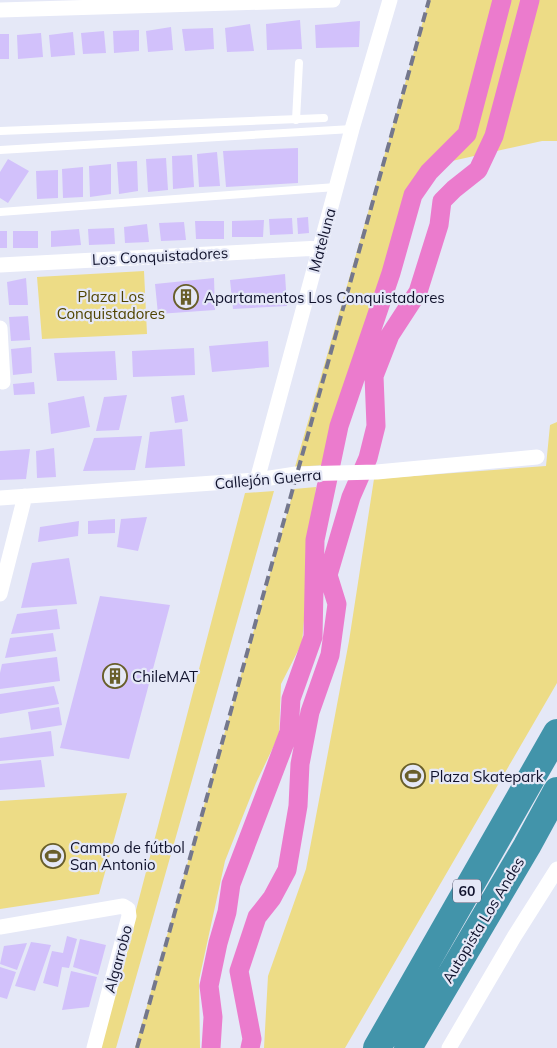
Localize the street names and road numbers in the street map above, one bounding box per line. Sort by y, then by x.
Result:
street label: Mateluna [304,206,340,274]
street label: Los Conquistadores [91,243,229,269]
street label: Callejón Guerra [214,465,322,493]
street label: Autopista Los Andes [438,853,528,987]
road number: 60 [453,879,481,902]
street label: Algarrobo [100,923,136,995]

